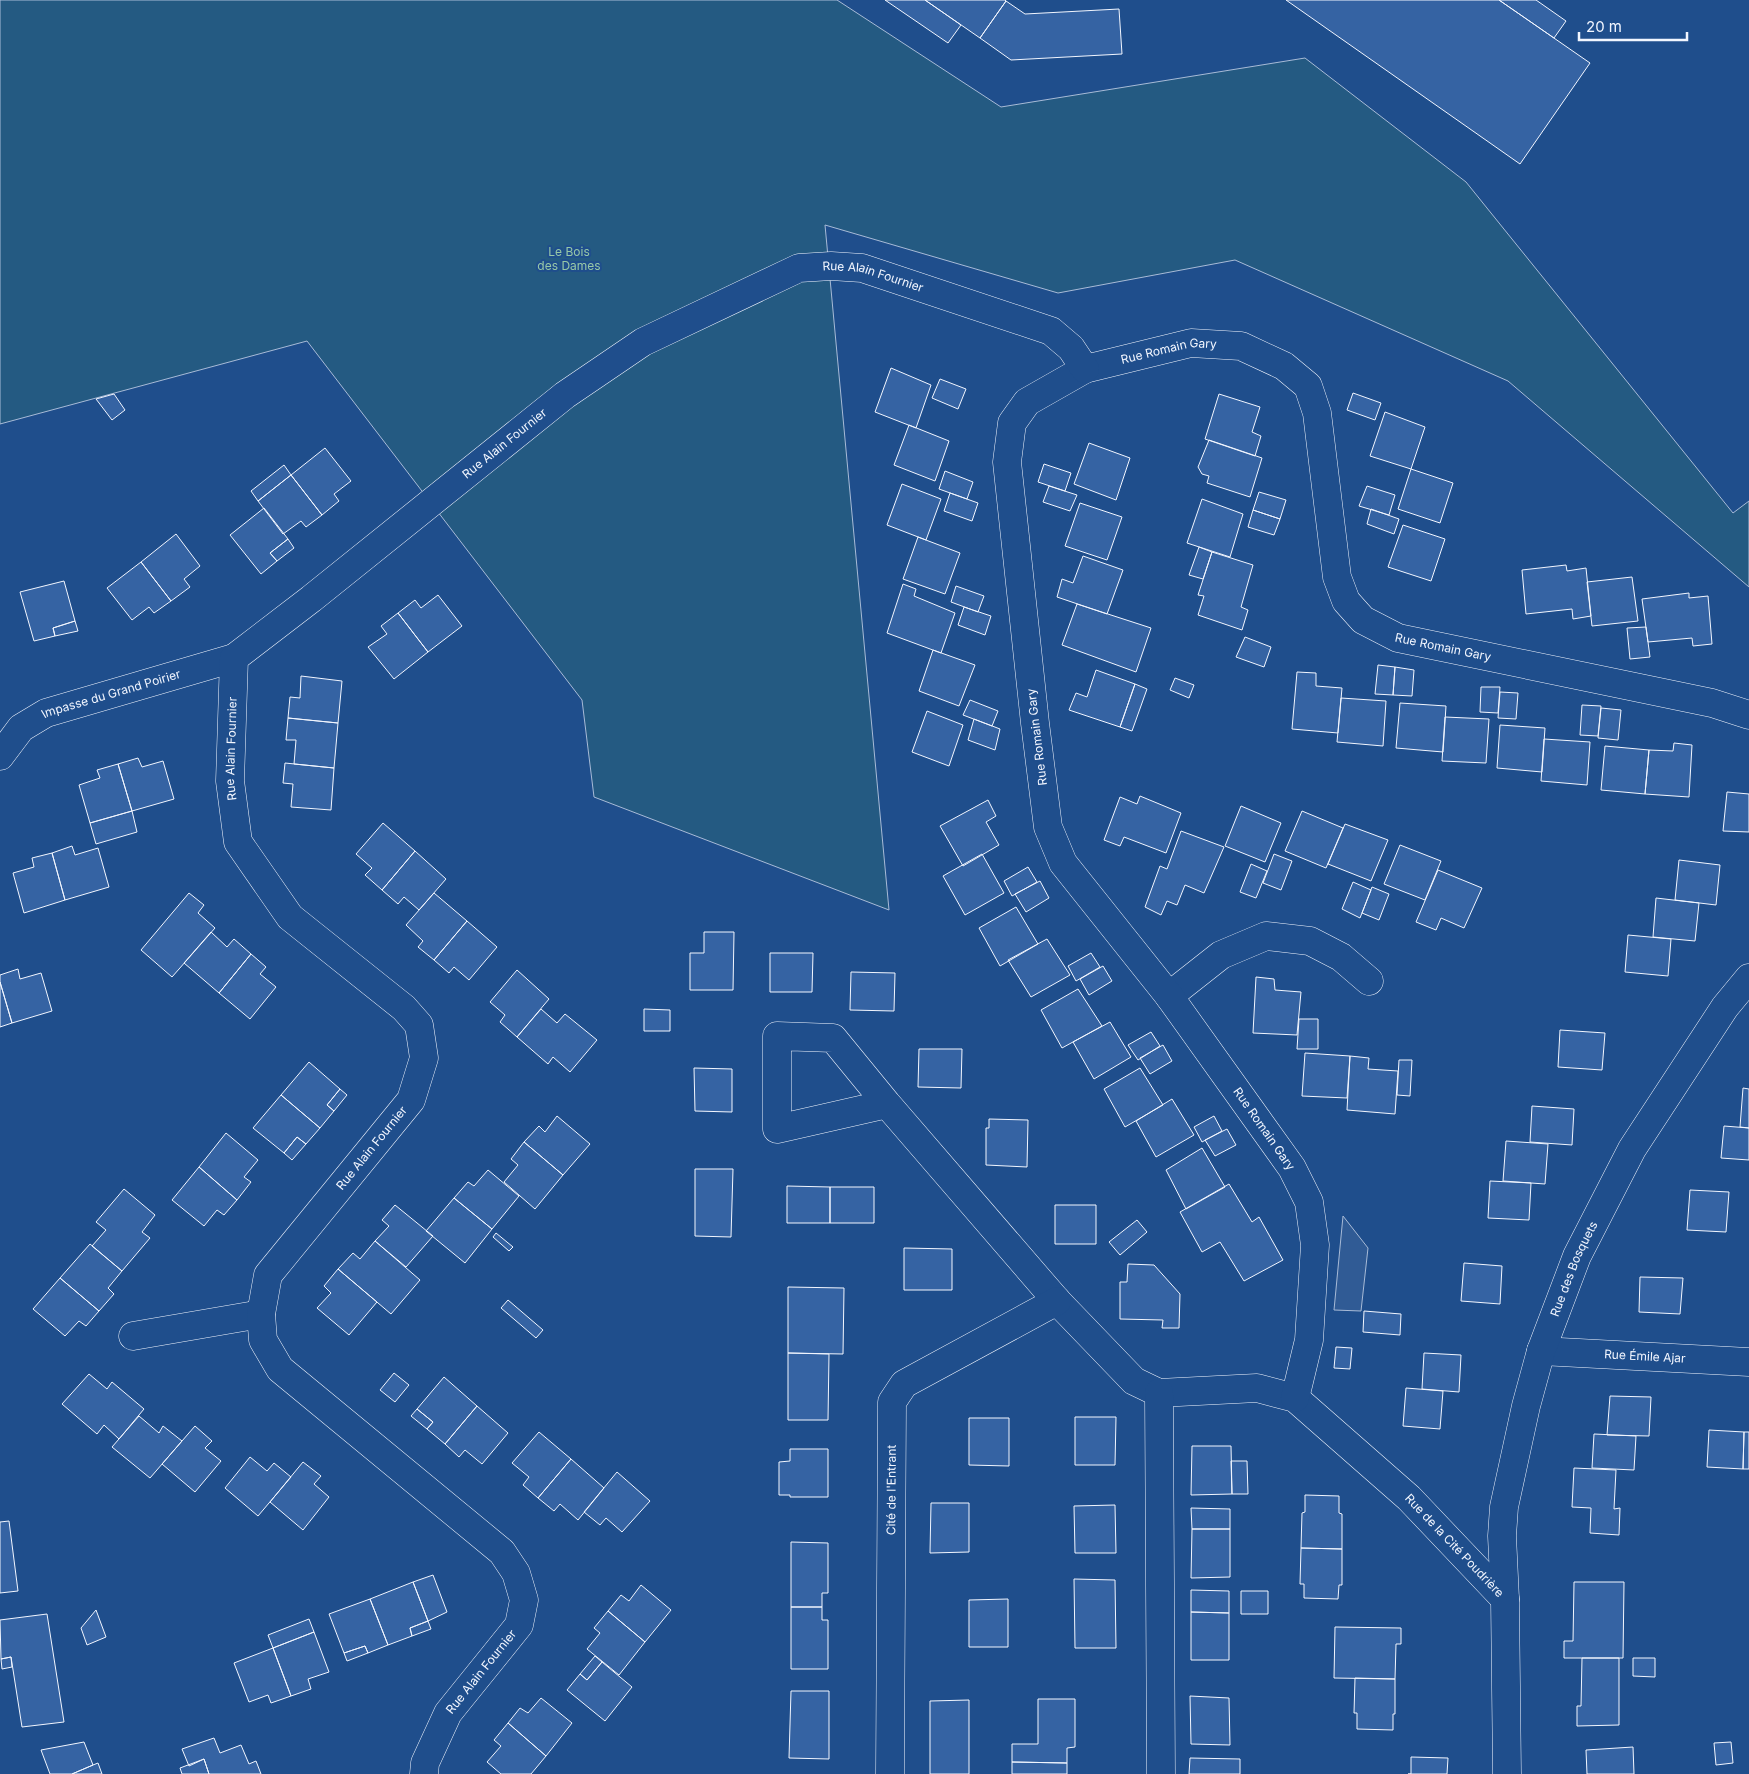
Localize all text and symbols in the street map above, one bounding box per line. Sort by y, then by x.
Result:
scale bar [1579,10,1686,42]
text: 20 m [1586,17,1622,36]
park label: Le Bois des Dames [537,244,601,273]
street label: Rue Alain Fournier [822,258,926,295]
street label: Rue Romain Gary [1119,335,1217,367]
street label: Rue Alain Fournier [459,405,550,482]
street label: Rue Romain Gary [1394,630,1493,664]
street label: Impasse du Grand Poirier [38,666,183,721]
street label: Rue Romain Gary [1023,687,1050,786]
street label: Rue Alain Fournier [222,696,240,801]
street label: Rue Romain Gary [1230,1084,1299,1173]
street label: Rue Alain Fournier [333,1102,410,1193]
street label: Rue des Bosquets [1547,1219,1601,1319]
street label: Rue Émile Ajar [1604,1346,1686,1366]
street label: Cité de l'Entrant [883,1445,899,1535]
street label: Rue de la Cité Poudrière [1402,1491,1507,1600]
street label: Rue Alain Fournier [442,1626,520,1717]

